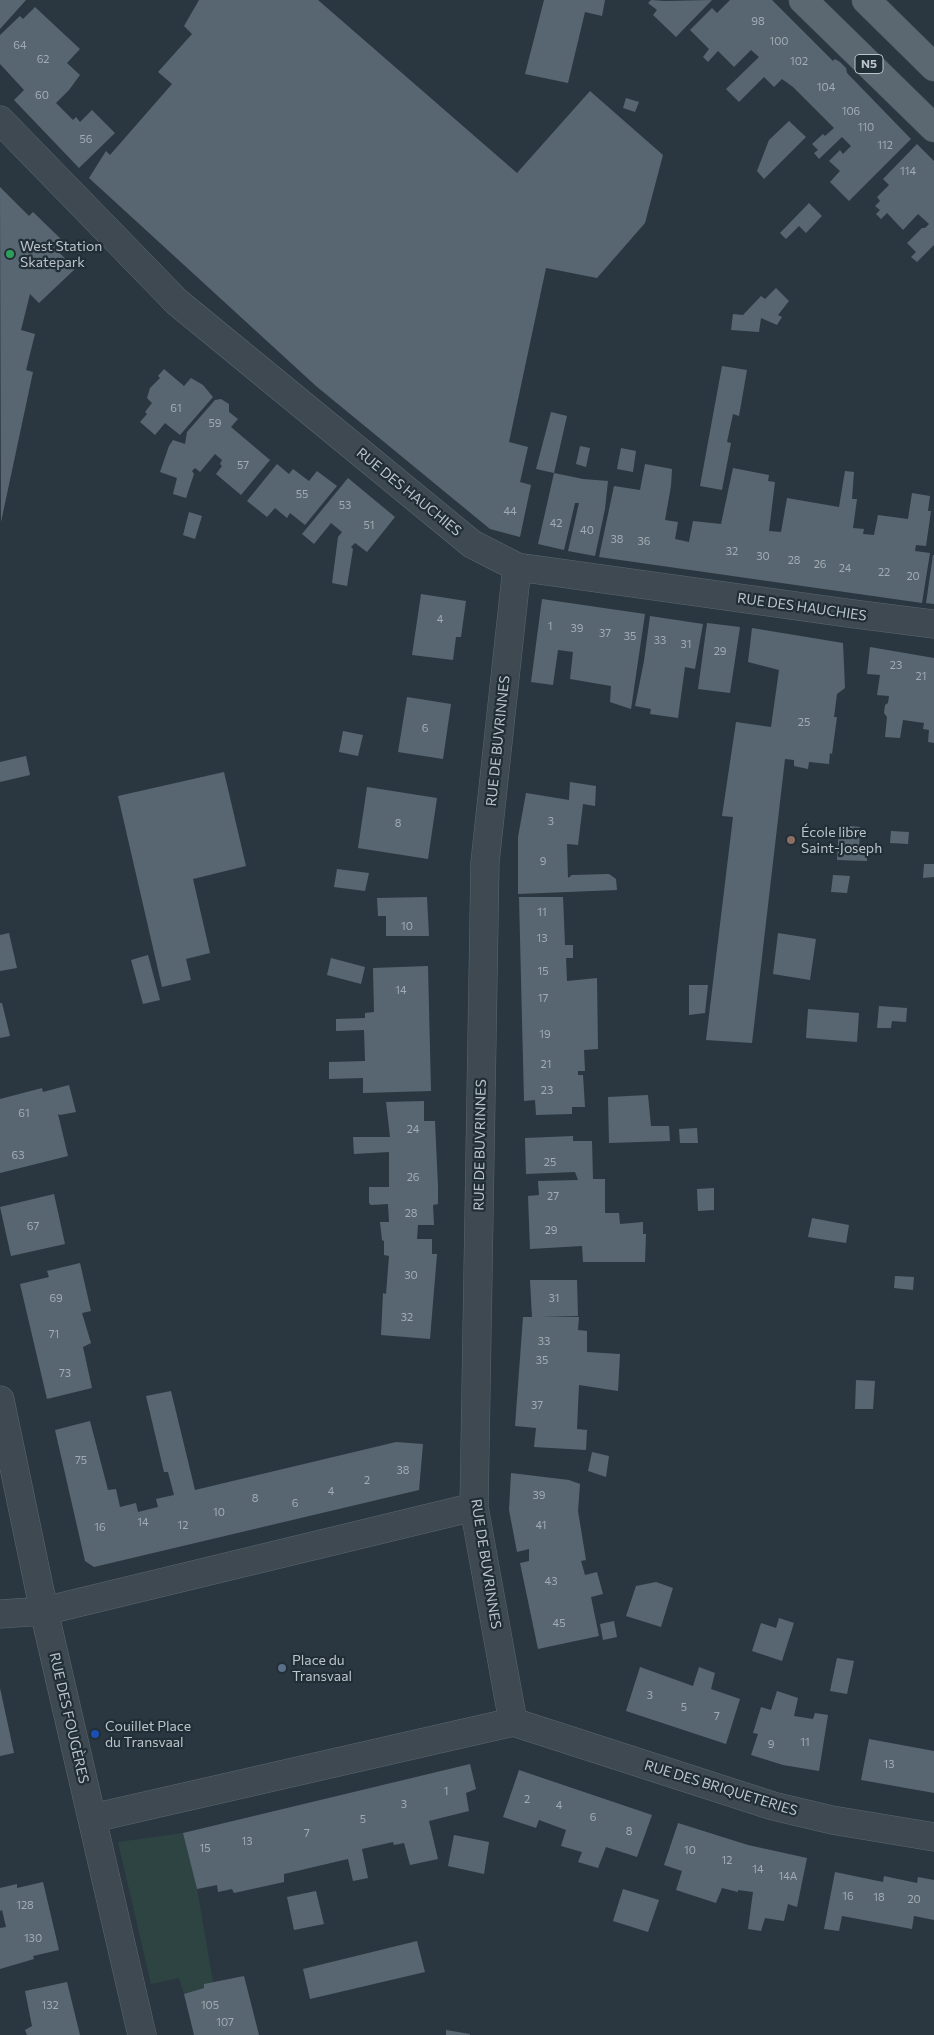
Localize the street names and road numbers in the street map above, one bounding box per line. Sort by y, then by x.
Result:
road number: N5 [855,54,883,74]
street label: RUE DES HAUCHIES [353,444,465,540]
street label: RUE DES HAUCHIES [736,590,868,624]
street label: RUE DE BUVRINNES [483,675,513,807]
street label: RUE DE BUVRINNES [470,1079,490,1211]
street label: RUE DE BUVRINNES [467,1498,505,1630]
street label: RUE DES FOUGÈRES [46,1651,92,1785]
street label: RUE DES BRIQUETERIES [642,1757,800,1819]

